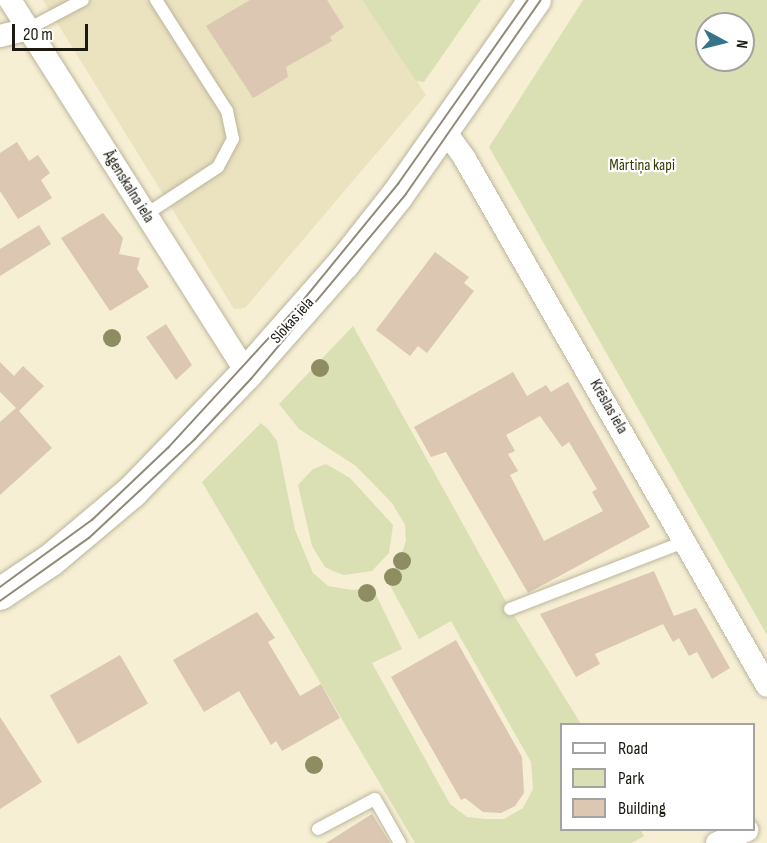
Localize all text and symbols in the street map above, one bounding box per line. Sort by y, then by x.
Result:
scale bar [15,12,92,50]
north arrow [695,12,755,72]
text: 20 m [23,24,53,45]
text: N [731,39,751,49]
street label: Āgenskalna iela [98,147,158,227]
park label: Mārtiņa kapi [609,156,675,176]
street label: Slokas iela [267,294,319,348]
street label: Krēslas iela [585,376,631,438]
legend [560,723,755,831]
text: Road [618,738,648,759]
text: Park [618,768,644,789]
text: Building [618,798,666,819]

